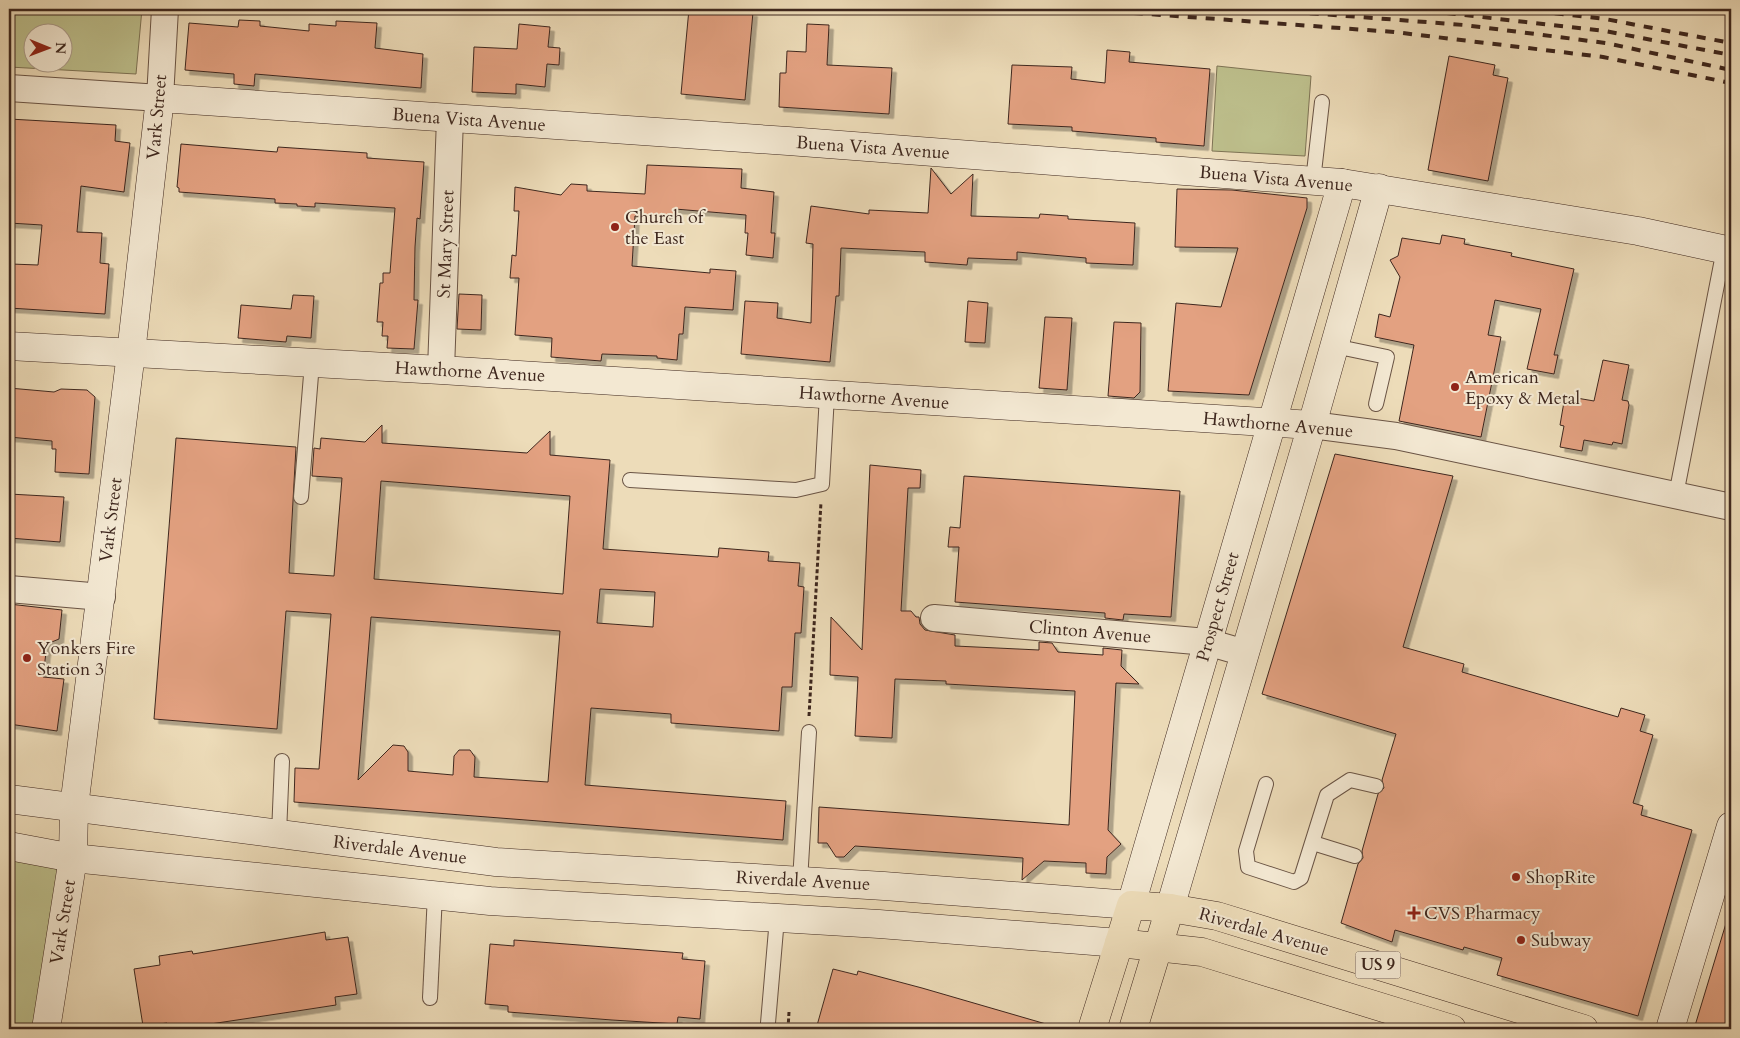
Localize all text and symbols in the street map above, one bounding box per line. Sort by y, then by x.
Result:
north arrow [22,22,72,72]
text: N [51,42,70,54]
street label: Vark Street [141,73,173,161]
street label: Buena Vista Avenue [391,102,547,138]
street label: Buena Vista Avenue [795,130,951,166]
street label: Buena Vista Avenue [1198,160,1354,198]
street label: St Mary Street [432,189,460,299]
place label: Church of the East [625,205,707,251]
marker: Church of the East [609,221,621,233]
street label: Hawthorne Avenue [394,356,546,388]
place label: American Epoxy & Metal [1465,365,1581,411]
street label: Hawthorne Avenue [798,380,950,416]
marker: American Epoxy & Metal [1449,381,1461,393]
street label: Hawthorne Avenue [1202,406,1354,444]
street label: Vark Street [93,476,129,564]
street label: Prospect Street [1190,549,1246,665]
street label: Clinton Avenue [1028,614,1152,650]
place label: Yonkers Fire Station 3 [37,636,136,682]
marker: Yonkers Fire Station 3 [21,652,33,664]
street label: Riverdale Avenue [332,829,468,871]
street label: Riverdale Avenue [735,865,871,897]
place label: ShopRite [1526,865,1596,890]
marker: ShopRite [1510,871,1522,883]
street label: Vark Street [44,878,82,966]
street label: Riverdale Avenue [1196,901,1332,963]
place label: CVS Pharmacy [1424,901,1541,926]
marker: CVS Pharmacy [1408,907,1420,919]
place label: Subway [1531,928,1592,953]
marker: Subway [1515,934,1527,946]
road number: US 9 [1356,952,1400,978]

